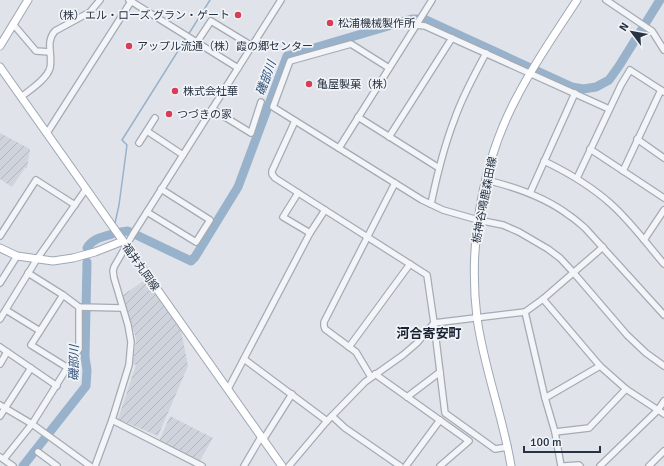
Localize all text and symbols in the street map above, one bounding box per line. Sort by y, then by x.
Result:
place label: （株）エル・ローズ グラン・ゲート [52,9,230,22]
marker: （株）エル・ローズ グラン・ゲート [233,10,243,20]
north arrow [612,12,652,52]
place label: 松浦機械製作所 [338,17,416,30]
marker: 松浦機械製作所 [325,18,335,28]
text: N [616,20,631,34]
place label: アップル流通（株）霞の郷センター [137,40,313,53]
marker: アップル流通（株）霞の郷センター [124,41,134,51]
water label: 磯部川 [253,57,280,98]
place label: 亀屋製菓（株） [317,78,394,91]
marker: 亀屋製菓（株） [304,79,314,89]
place label: 株式会社華 [183,85,238,98]
marker: 株式会社華 [170,86,180,96]
place label: つづきの家 [177,108,232,121]
marker: つづきの家 [164,109,174,119]
street label: 栃神谷鳴鹿森田線 [470,156,499,245]
street label: 福井丸岡線 [119,241,162,294]
district label: 河合寄安町 [396,326,462,342]
water label: 磯部川 [67,343,82,381]
scale bar [524,428,600,454]
text: 100 m [530,435,562,450]

